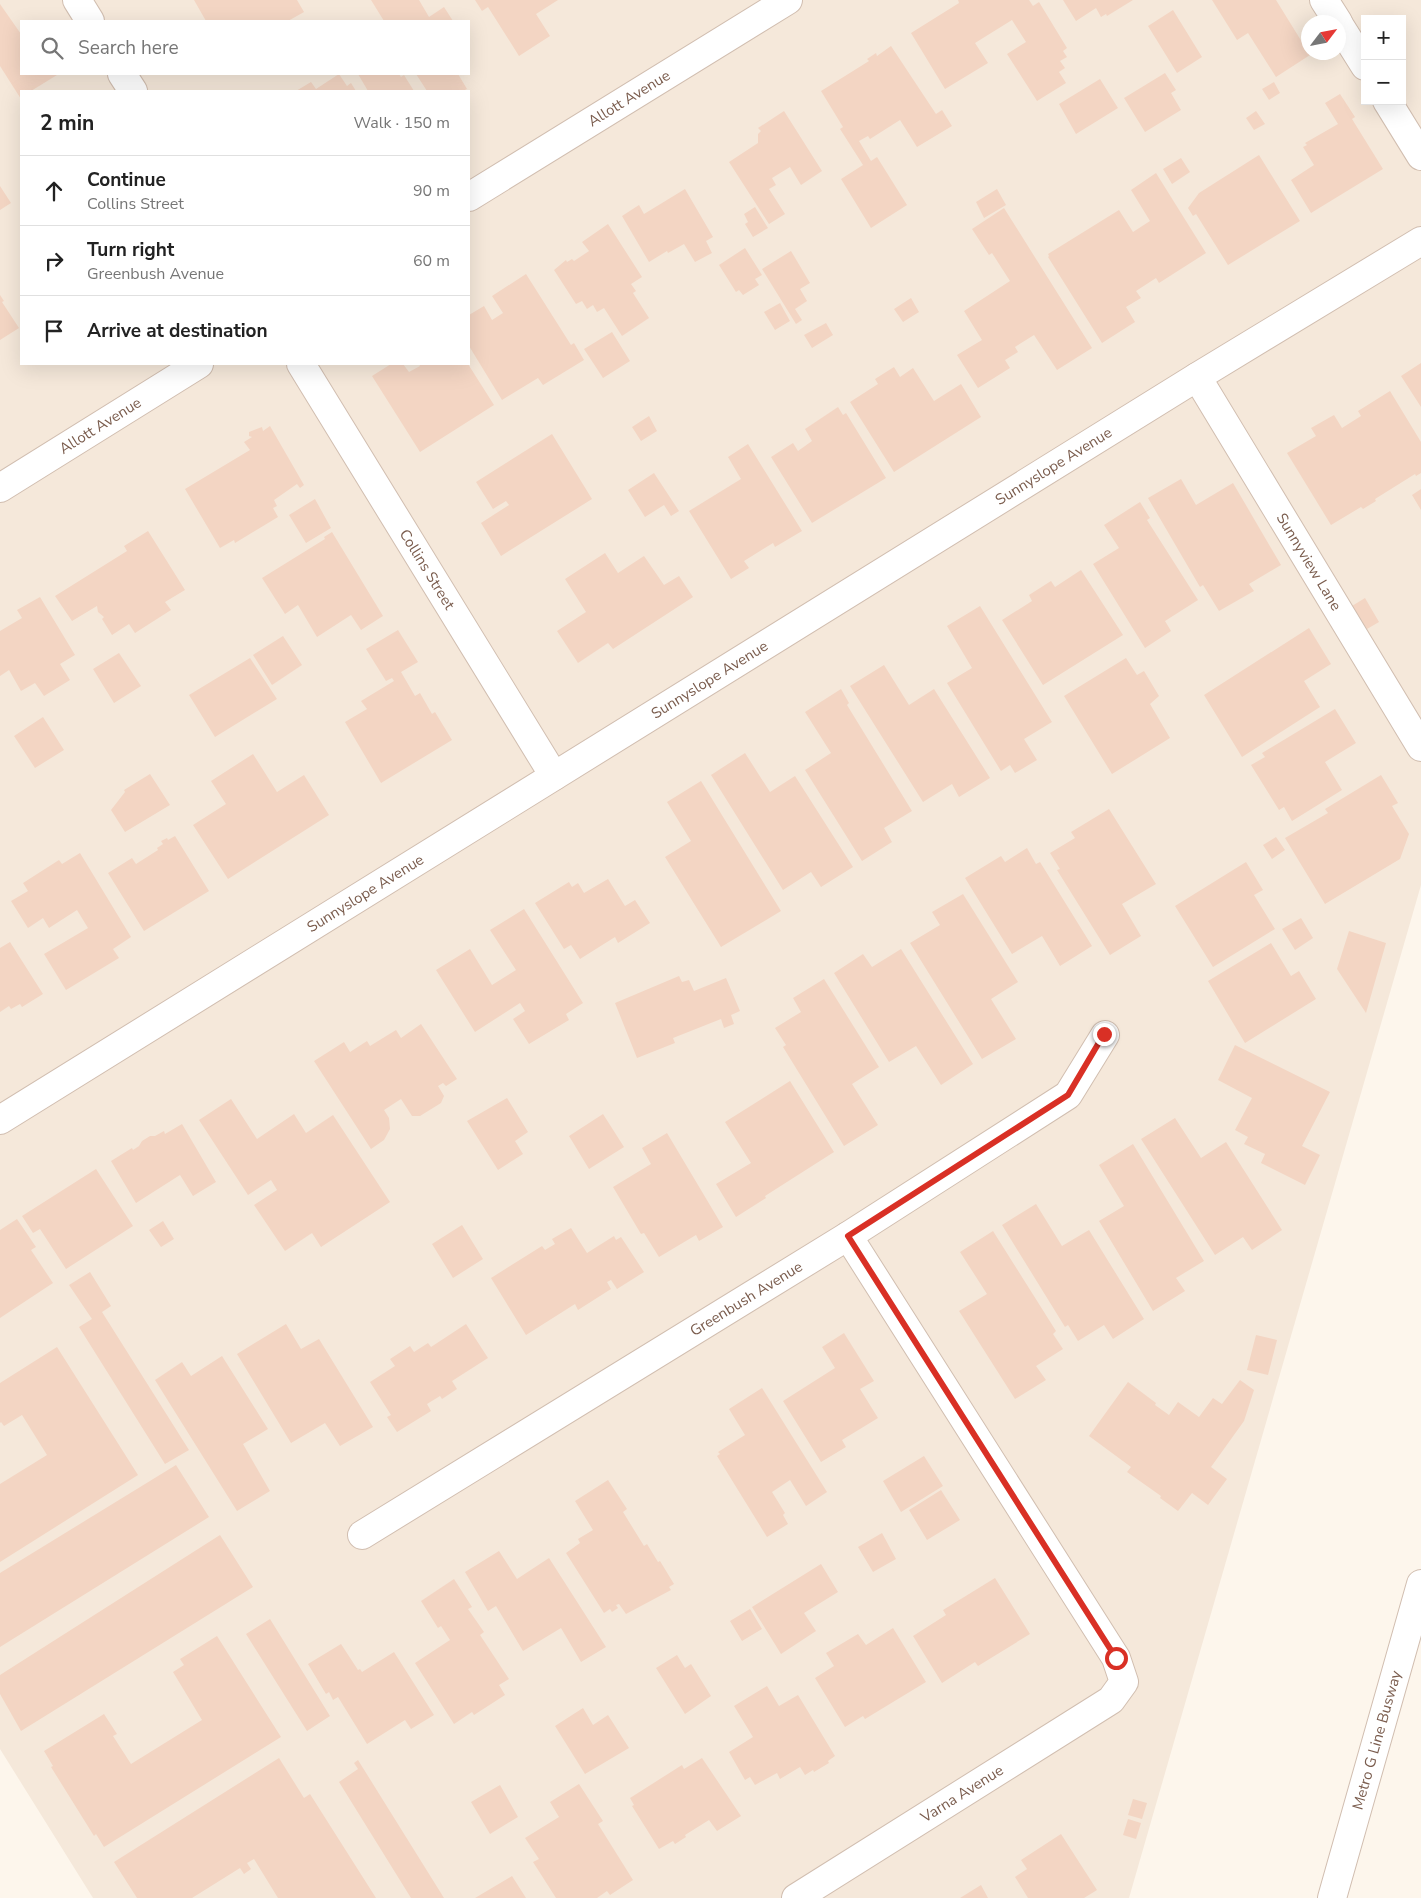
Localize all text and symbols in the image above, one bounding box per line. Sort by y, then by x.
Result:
north arrow [1301,15,1346,60]
map controls [1361,15,1406,105]
button: + [1361,15,1406,60]
search box [20,20,470,75]
icon: search [38,34,66,62]
text: Search here [78,35,179,61]
button: − [1361,60,1406,105]
street label: Allott Avenue [584,65,674,131]
text: 2 min [40,109,94,137]
text: Walk · 150 m [354,112,450,134]
text: Continue [87,167,166,193]
icon: ahead [40,177,68,205]
text: 90 m [413,180,450,202]
text: Collins Street [87,193,184,215]
text: Turn right [87,237,174,263]
icon: right [40,247,68,275]
text: 60 m [413,250,450,272]
text: Greenbush Avenue [87,263,224,285]
icon: arrive [40,317,68,345]
text: Arrive at destination [87,318,268,344]
street label: Allott Avenue [55,392,145,459]
street label: Sunnyslope Avenue [991,422,1116,510]
street label: Sunnyview Lane [1272,509,1346,614]
street label: Collins Street [395,525,460,614]
street label: Sunnyslope Avenue [647,636,772,723]
street label: Sunnyslope Avenue [303,849,427,937]
route end [1093,1023,1116,1046]
street label: Greenbush Avenue [686,1256,806,1341]
route start [1105,1647,1128,1670]
street label: Metro G Line Busway [1347,1668,1406,1812]
street label: Varna Avenue [916,1760,1007,1828]

